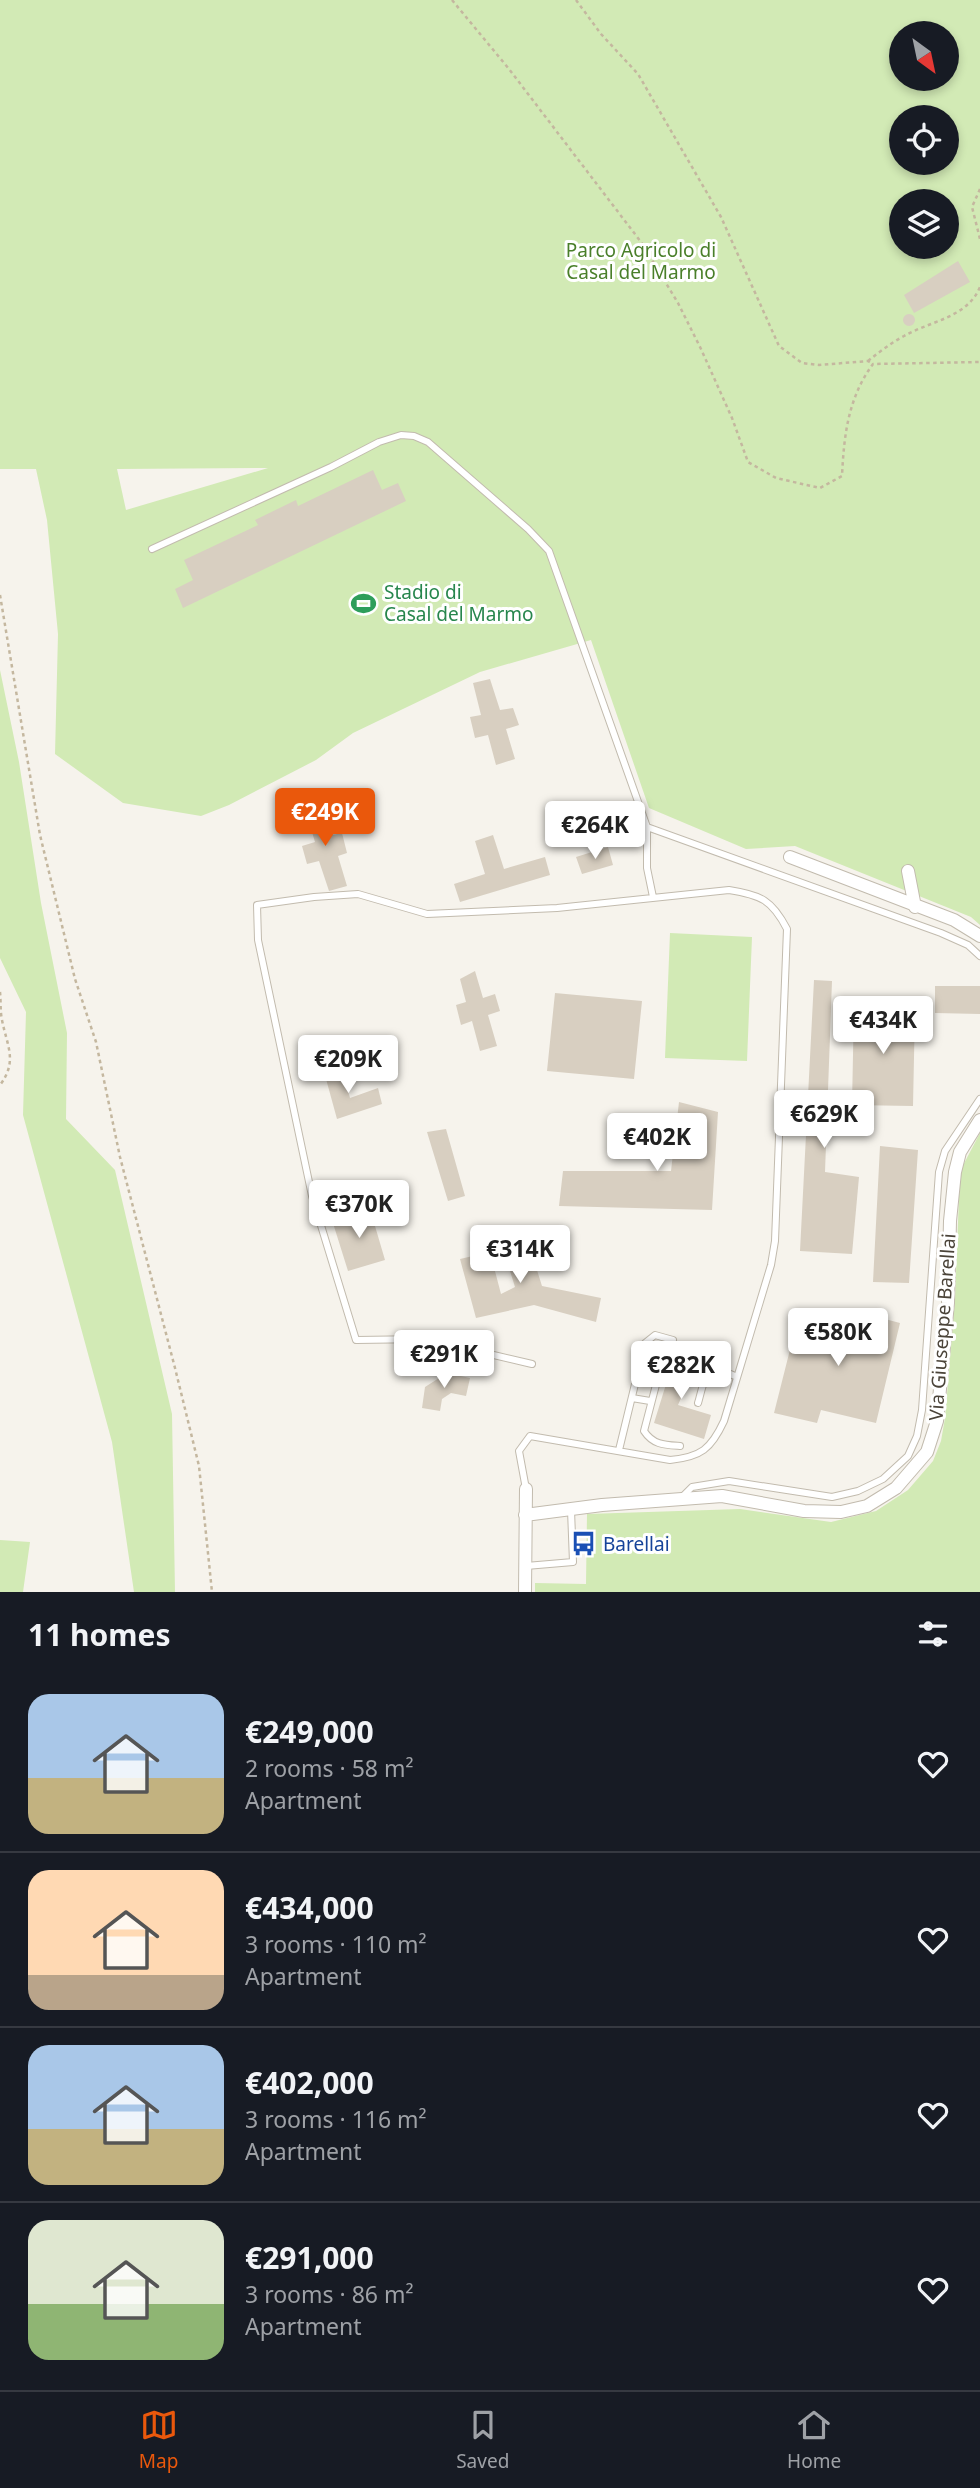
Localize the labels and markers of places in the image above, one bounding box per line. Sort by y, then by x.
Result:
place label: Stadio di Casal del Marmo [384,579,534,627]
sports icon: Stadio di Casal del Marmo [350,589,378,617]
pin: €249K [276,788,374,848]
pin: €264K [546,802,644,861]
pin: €434K [834,996,932,1056]
pin: €209K [299,1036,397,1095]
pin: €629K [775,1090,873,1150]
pin: €402K [608,1114,706,1173]
pin: €370K [310,1180,408,1240]
pin: €314K [471,1226,569,1285]
pin: €580K [789,1308,887,1368]
pin: €291K [395,1330,493,1390]
pin: €282K [632,1342,730,1401]
bus stop icon: Barellai [569,1530,597,1558]
place label: Barellai [603,1531,670,1557]

